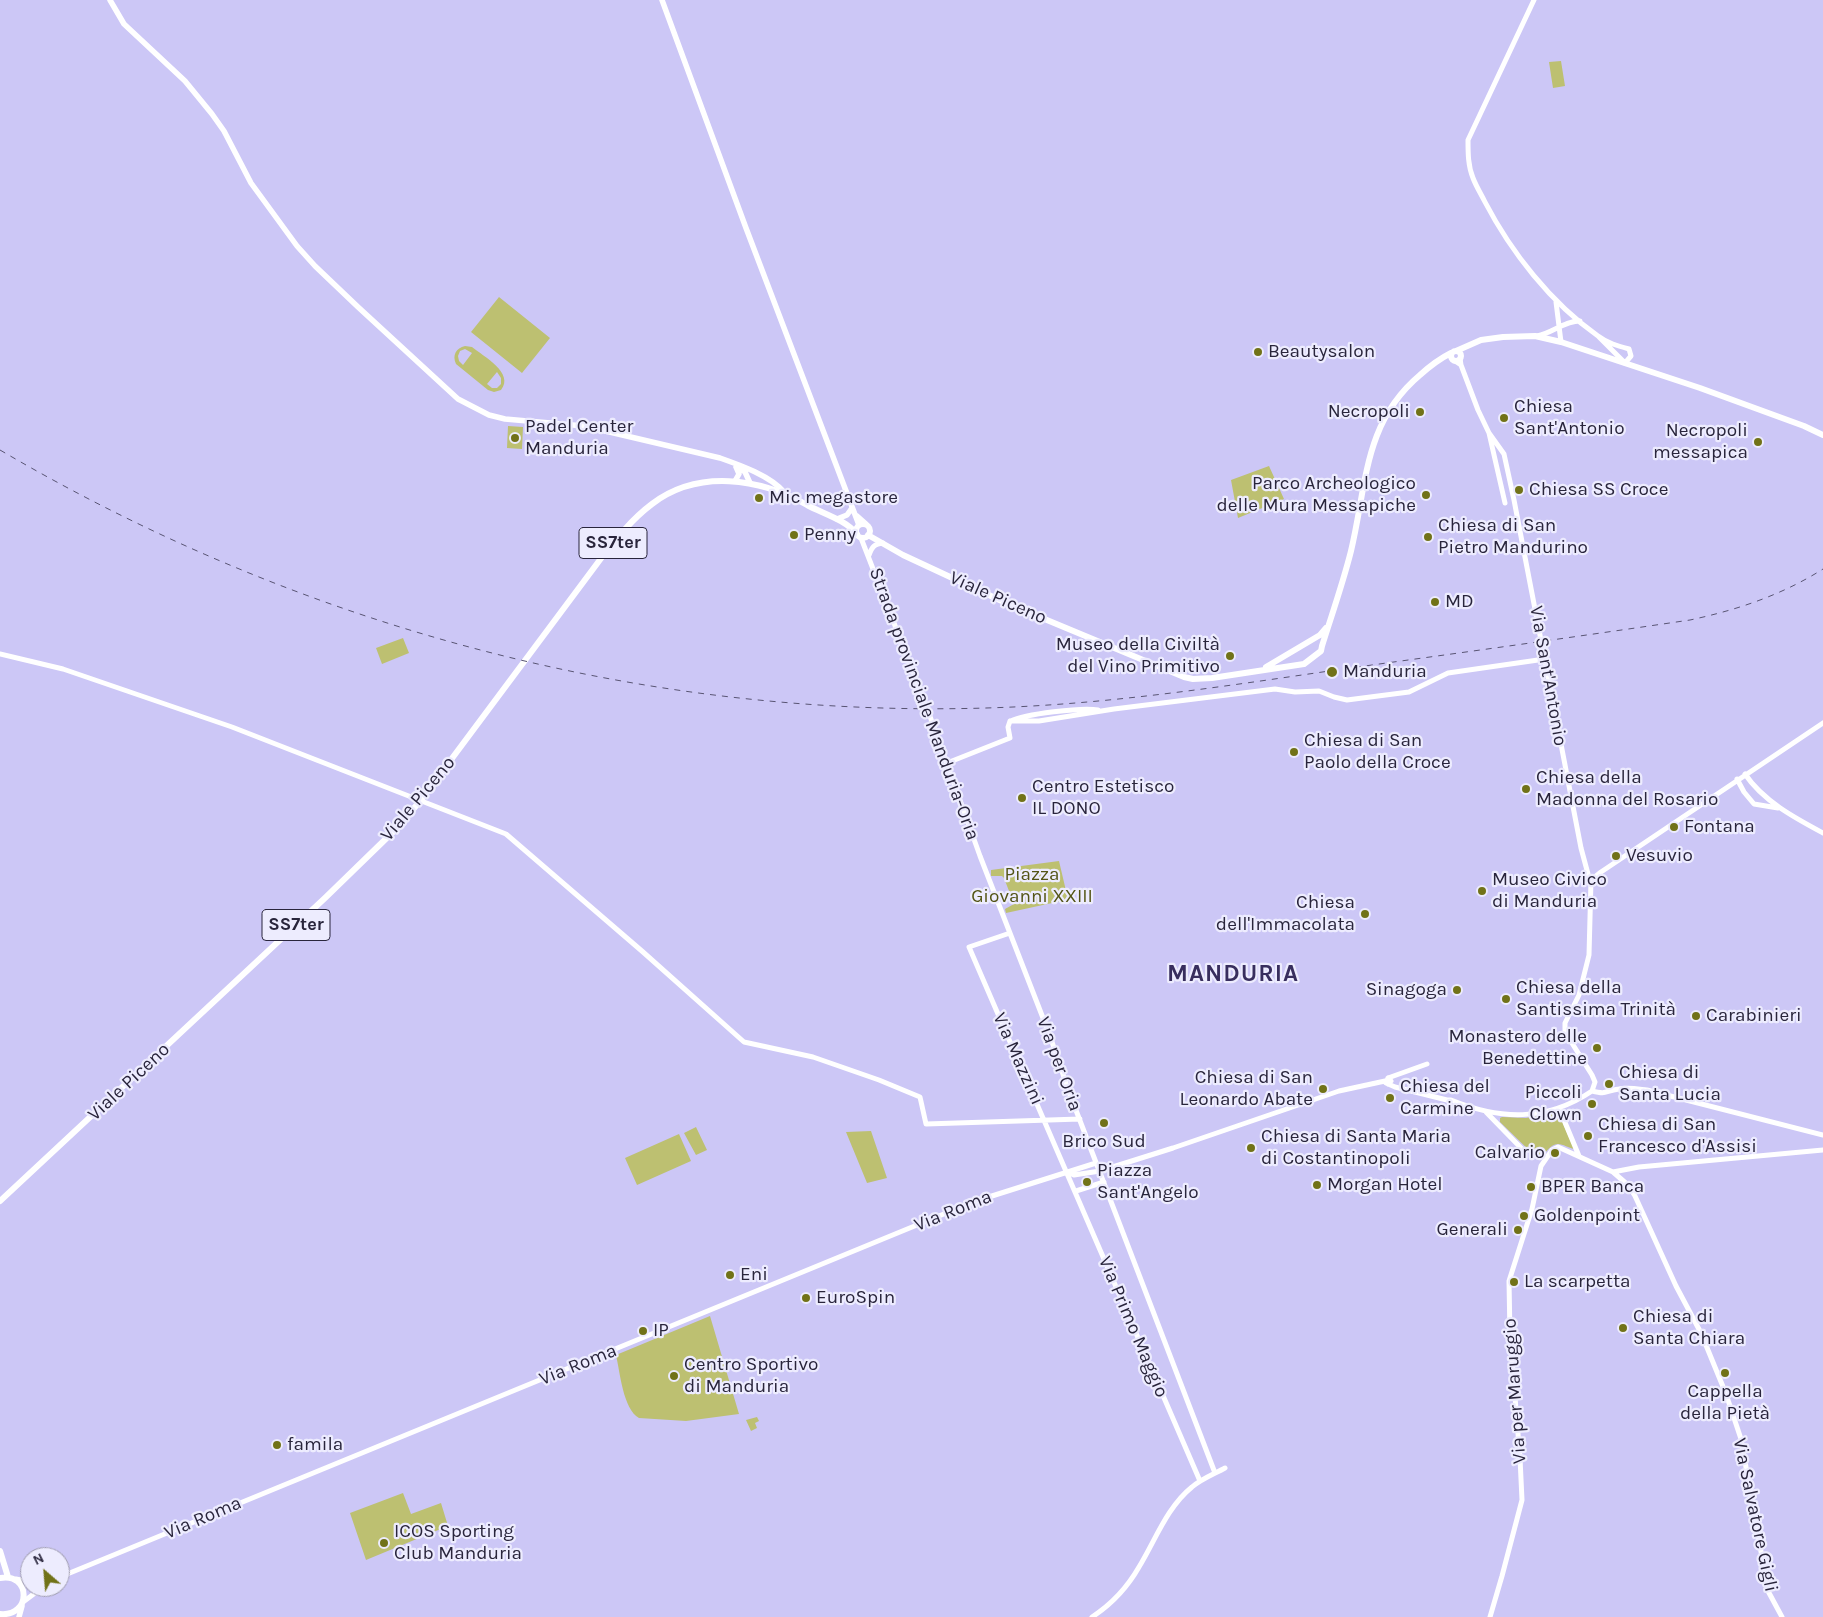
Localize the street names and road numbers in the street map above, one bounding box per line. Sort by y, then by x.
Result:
road number: SS7ter [579,528,647,558]
street label: Strada provinciale Manduria-Oria [864,565,984,843]
street label: Viale Piceno [946,566,1050,630]
street label: Via Sant'Antonio [1524,604,1572,748]
street label: Viale Piceno [376,752,460,846]
road number: SS7ter [262,910,330,940]
street label: Via Mazzini [988,1009,1048,1109]
street label: Via per Oria [1031,1014,1087,1114]
street label: Viale Piceno [83,1038,175,1126]
street label: Via Roma [911,1185,995,1237]
street label: Via Primo Maggio [1093,1253,1173,1401]
street label: Via per Maruggio [1499,1317,1531,1465]
street label: Via Roma [536,1339,620,1391]
street label: Via Salvatore Gigli [1728,1436,1782,1594]
street label: Via Roma [161,1492,245,1544]

